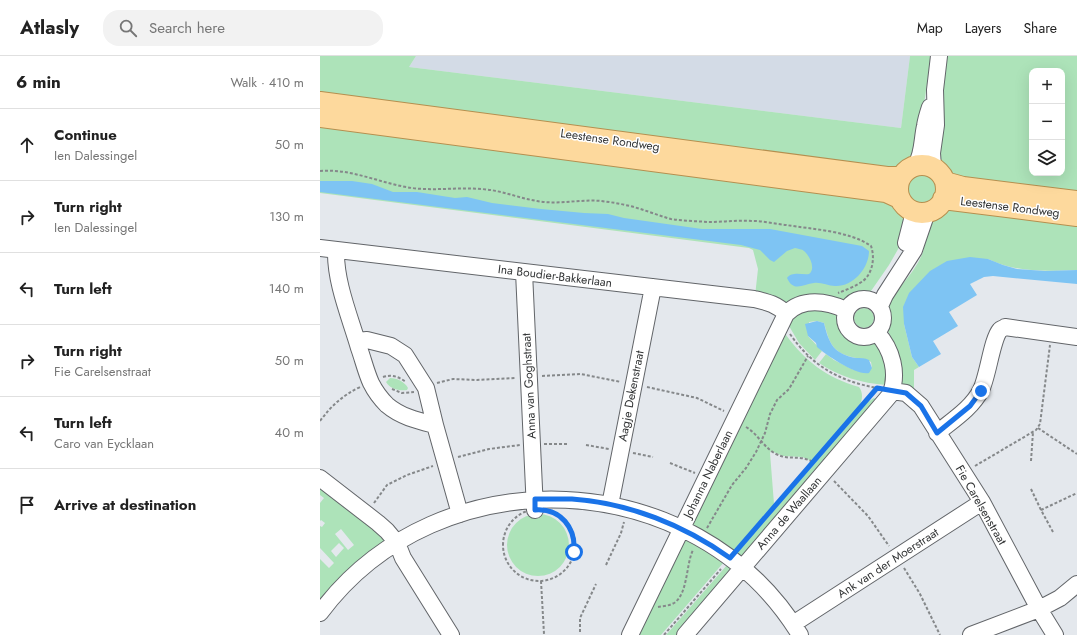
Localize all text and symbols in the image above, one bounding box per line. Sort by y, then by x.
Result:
search box [103,10,383,46]
text: Atlasly [20,14,79,41]
icon: search [117,17,139,39]
text: Search here [149,17,225,39]
text: Map [917,18,943,38]
text: Layers [965,18,1001,38]
text: Share [1023,18,1057,38]
map controls [1029,68,1065,176]
button: + [1029,68,1065,104]
text: 6 min [16,70,61,94]
text: Walk · 410 m [230,73,304,92]
button: − [1029,104,1065,140]
text: Continue [54,124,117,146]
street label: Leestense Rondweg [559,124,661,156]
icon: ahead [16,134,38,156]
text: 50 m [275,135,304,154]
button: layers [1029,140,1065,176]
text: Ien Dalessingel [54,146,137,165]
street label: Leestense Rondweg [959,192,1061,222]
text: Turn right [54,196,122,218]
icon: right [16,206,38,228]
text: 130 m [269,207,304,226]
text: Ien Dalessingel [54,218,137,237]
street label: Ina Boudier-Bakkerlaan [497,260,613,292]
icon: left [16,278,38,300]
text: Turn left [54,278,112,300]
text: 140 m [269,279,304,298]
street label: Anna van Goghstraat [517,332,541,439]
text: Turn right [54,340,122,362]
street label: Aagje Dekenstraat [613,349,649,443]
icon: right [16,350,38,372]
text: 50 m [275,351,304,370]
text: Fie Carelsenstraat [54,362,151,381]
route end [972,382,990,400]
text: Turn left [54,412,112,434]
icon: left [16,422,38,444]
text: 40 m [275,423,304,442]
street label: Johanna Naberlaan [678,427,737,523]
text: Caro van Eycklaan [54,434,154,453]
street label: Fie Carelsenstraat [951,462,1011,548]
street label: Anna de Waallaan [752,472,826,554]
icon: arrive [16,494,38,516]
text: Arrive at destination [54,494,196,516]
street label: Ank van der Moerstraat [834,523,942,603]
route start [565,543,583,561]

